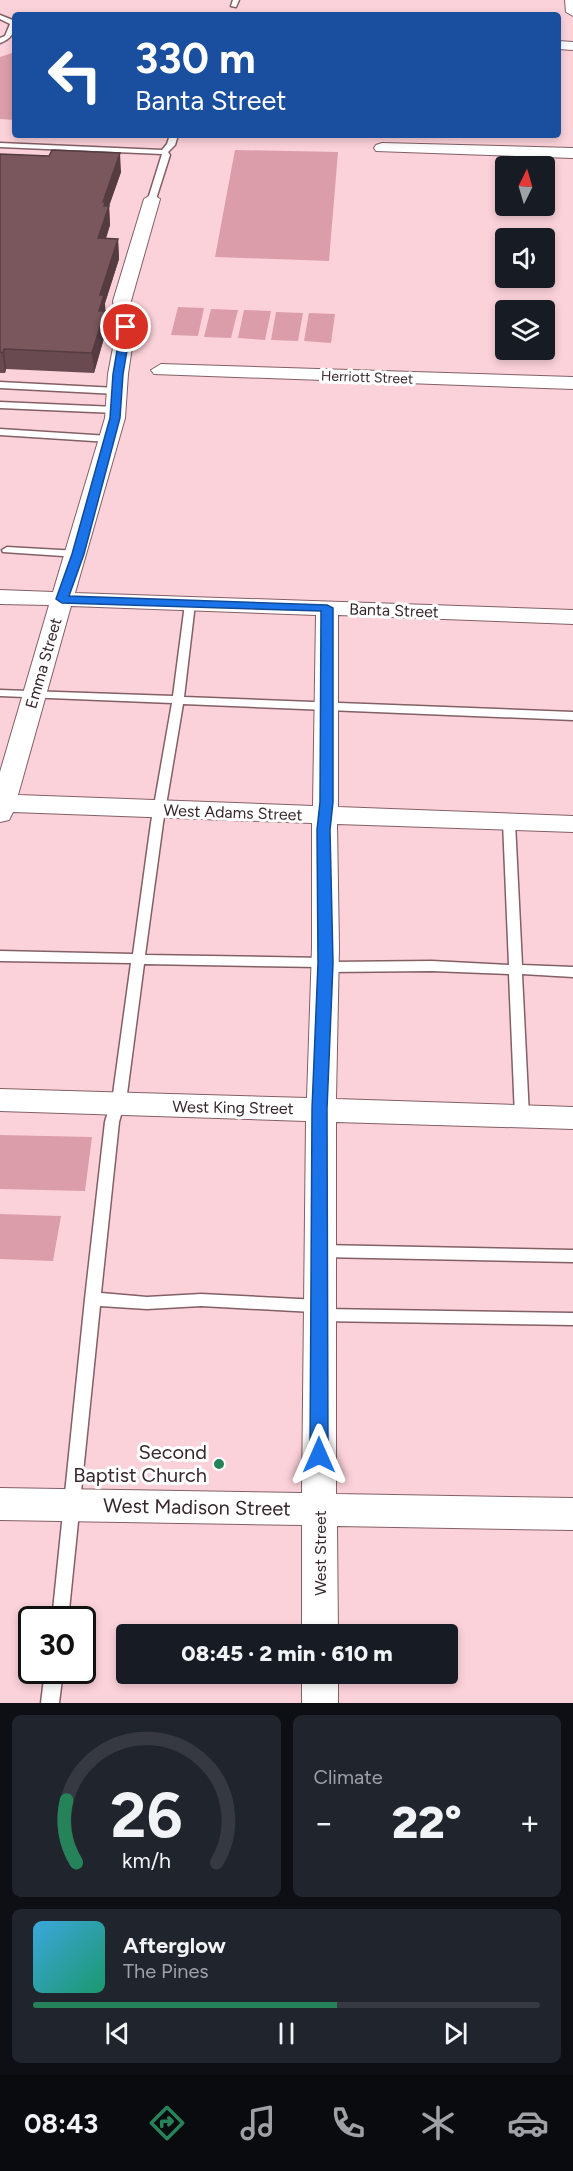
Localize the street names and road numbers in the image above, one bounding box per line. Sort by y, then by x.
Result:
street label: Herriott Street [321,367,413,388]
street label: Banta Street [349,599,439,622]
street label: Emma Street [21,616,66,711]
street label: West Adams Street [163,801,303,824]
street label: West King Street [172,1097,294,1118]
street label: West Madison Street [103,1493,291,1521]
street label: West Street [311,1510,330,1596]

